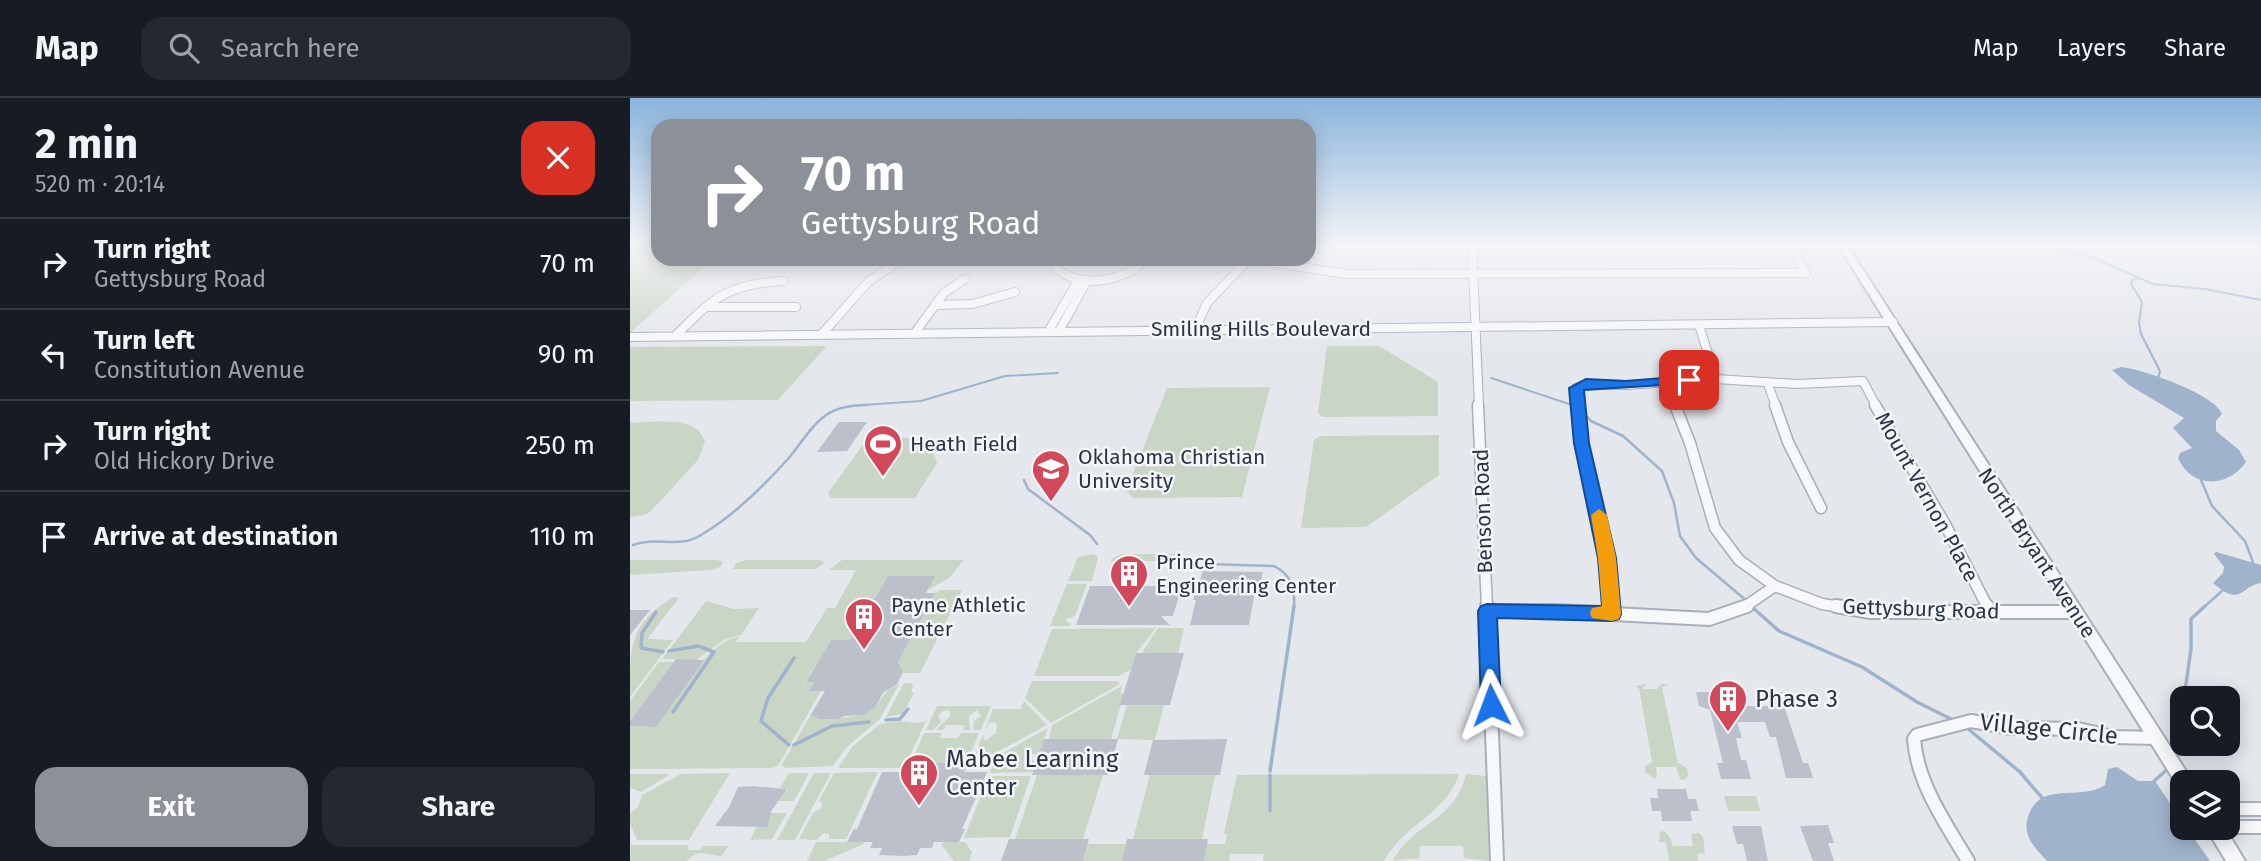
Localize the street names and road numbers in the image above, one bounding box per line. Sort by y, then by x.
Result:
street label: Smiling Hills Boulevard [1151,316,1371,342]
street label: Mount Vernon Place [1870,408,1984,586]
street label: Benson Road [1468,448,1498,574]
street label: North Bryant Avenue [1972,463,2102,643]
street label: Gettysburg Road [1842,593,2000,625]
street label: Village Circle [1979,708,2119,750]

